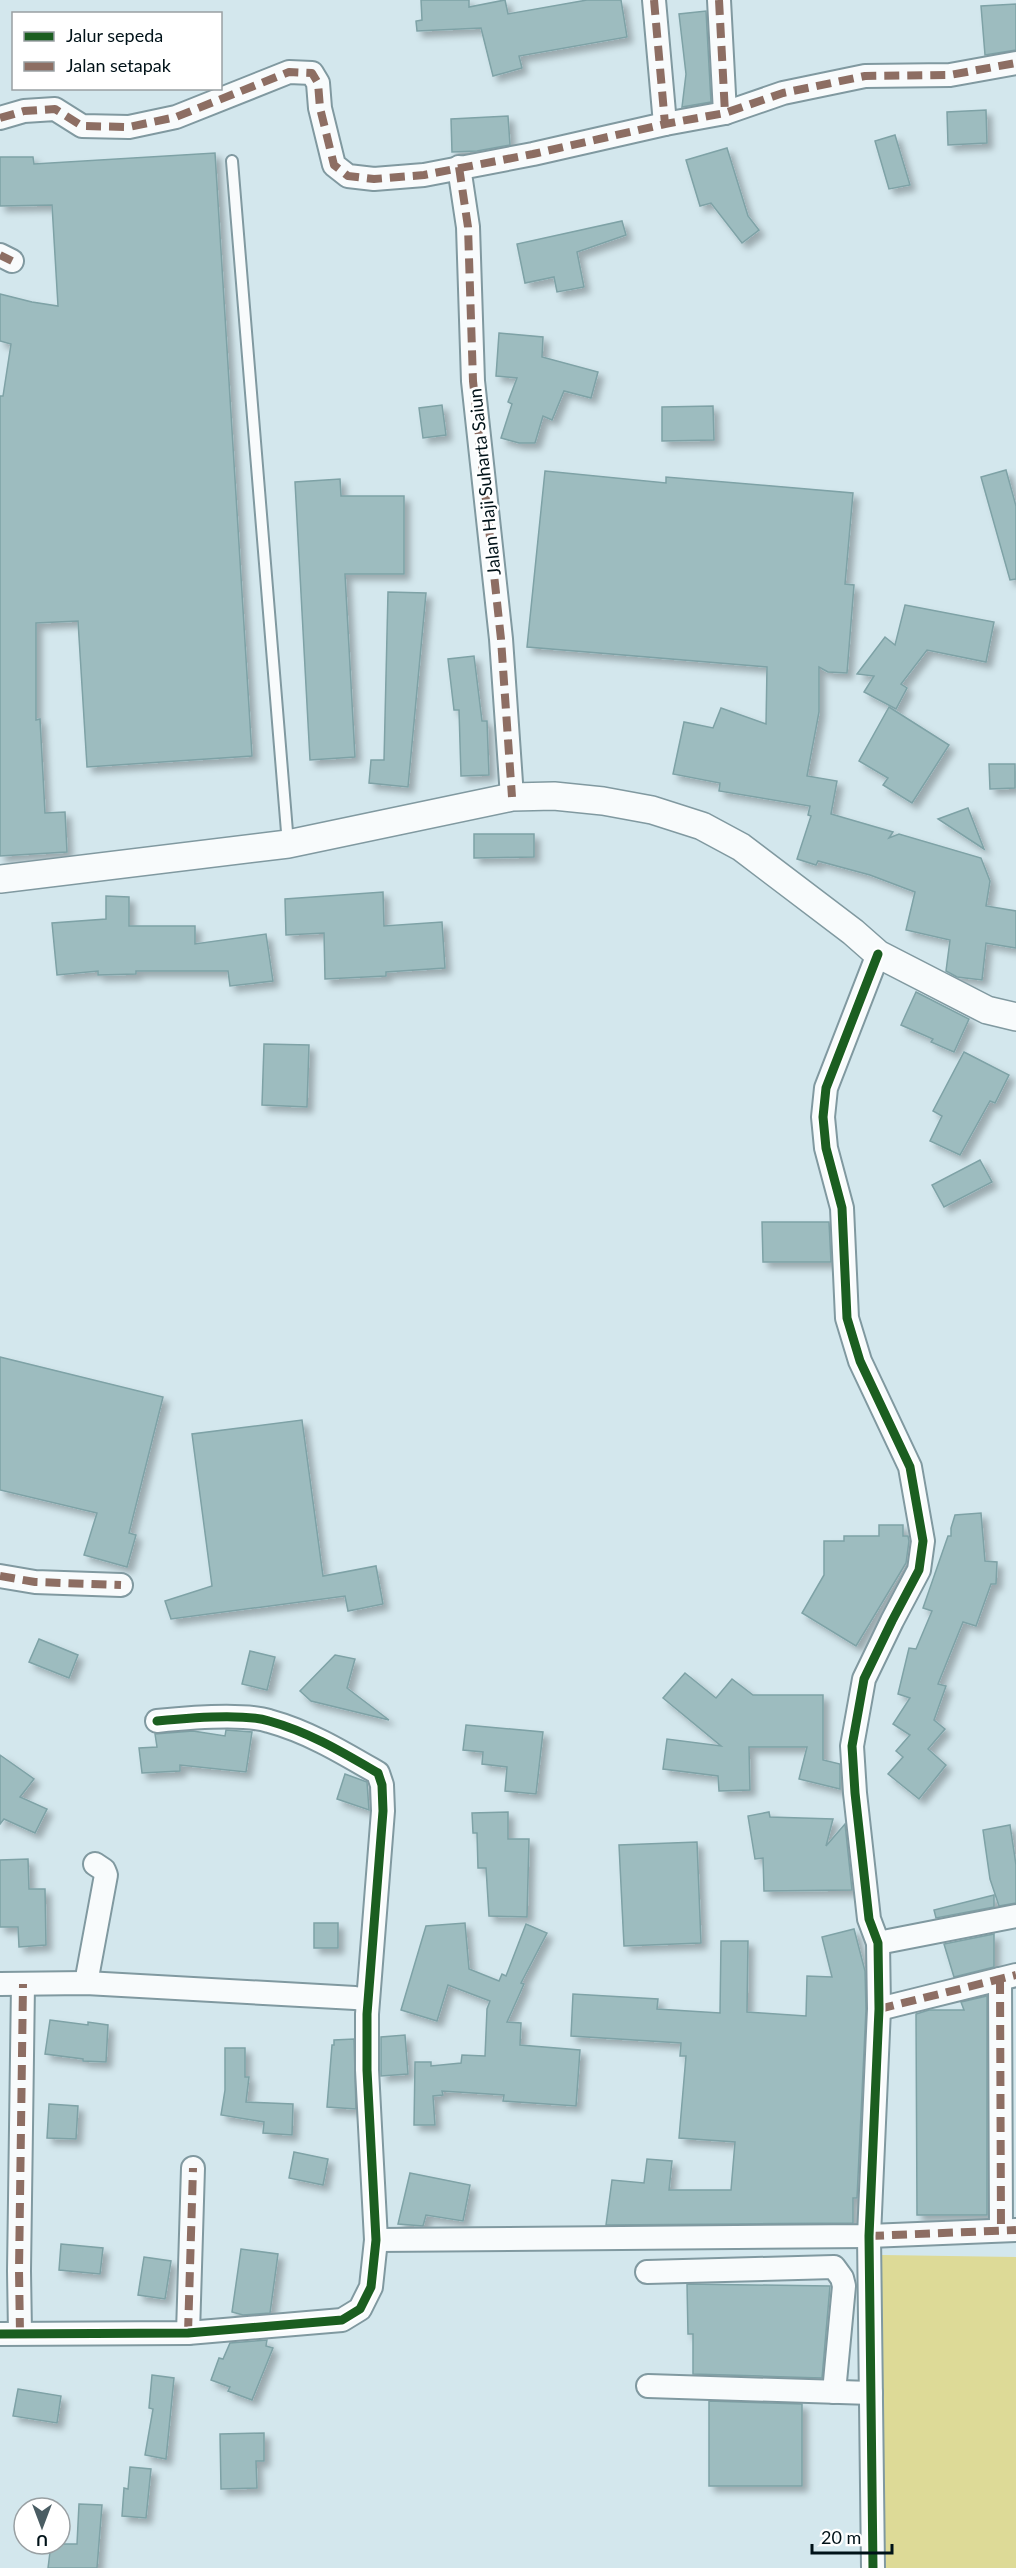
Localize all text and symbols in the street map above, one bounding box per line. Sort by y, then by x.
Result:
legend [12,12,222,90]
text: Jalur sepeda [66,24,163,46]
text: Jalan setapak [66,54,172,76]
street label: Jalan Haji Suharta Saiun [463,387,505,577]
north arrow [12,2496,72,2556]
scale bar [812,2517,892,2555]
text: 20 m [821,2526,861,2548]
text: U [36,2532,48,2551]

